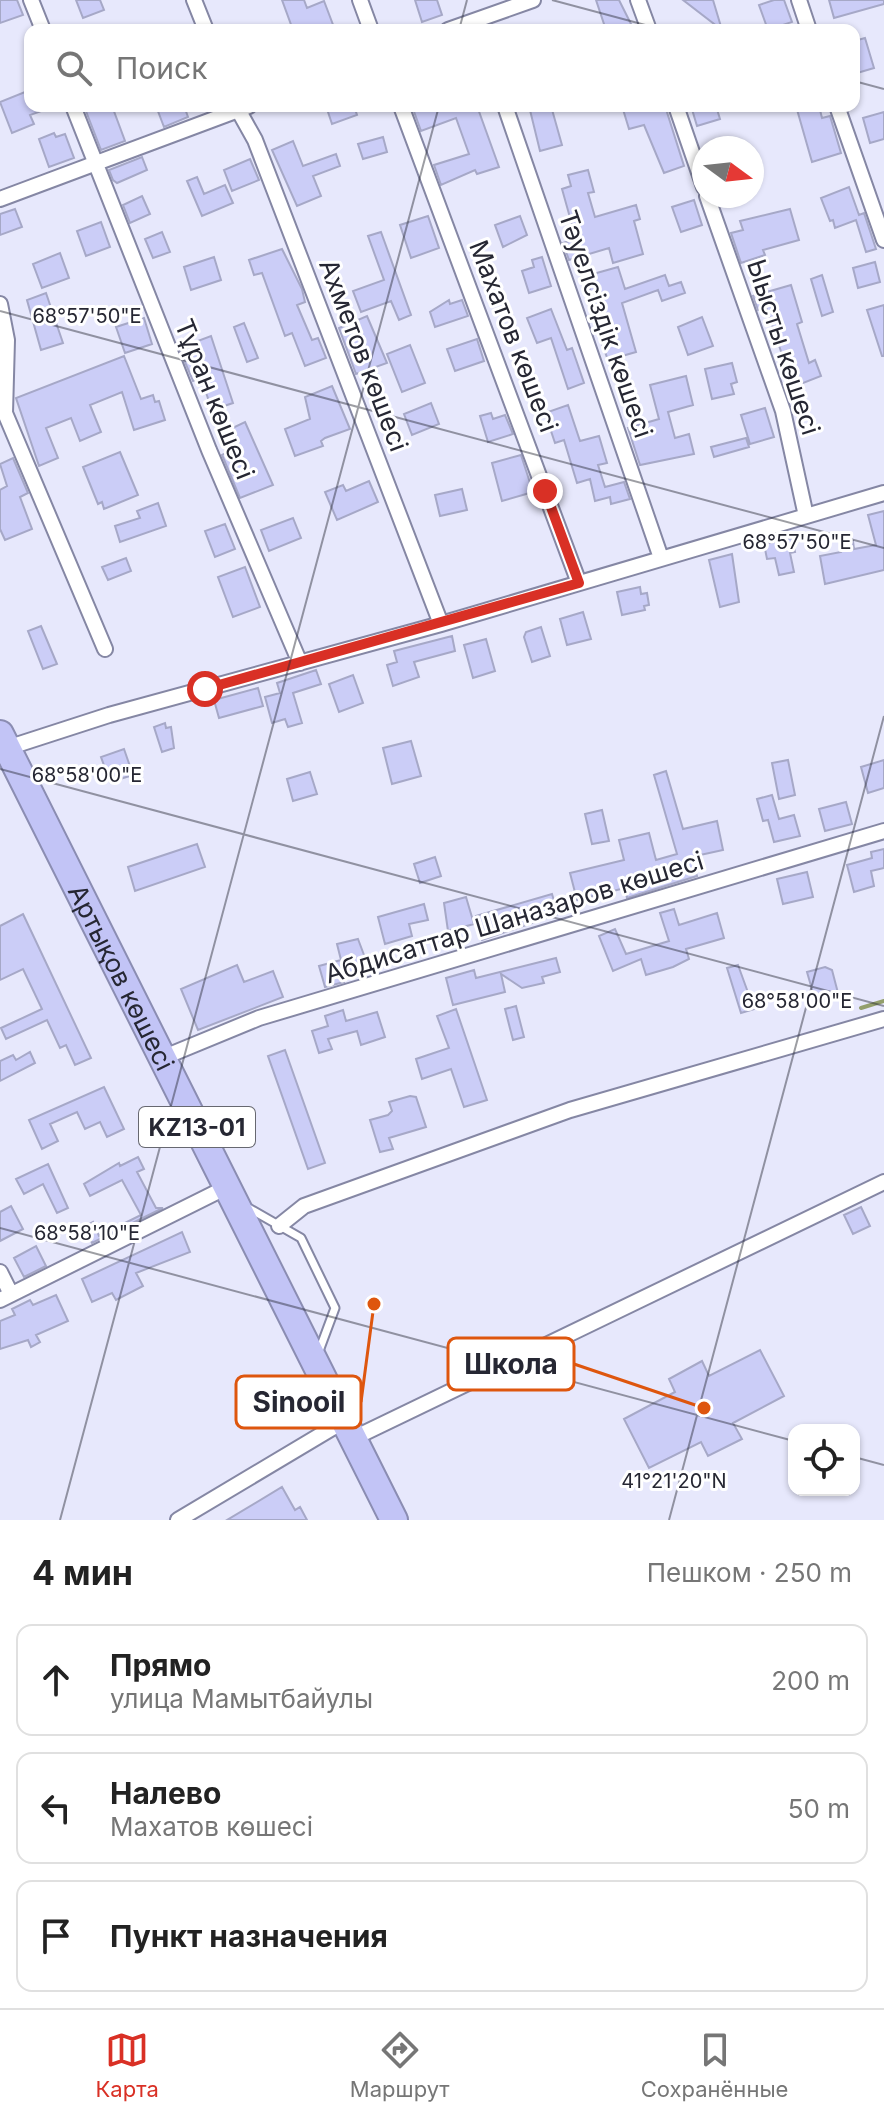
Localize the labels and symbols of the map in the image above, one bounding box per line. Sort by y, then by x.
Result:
north arrow [692,136,764,208]
street label: Тәуелсіздік көшесі [553,206,659,442]
street label: Махатов көшесі [463,236,565,436]
street label: Ахметов көшесі [313,255,415,455]
street label: Ыысты көшесі [741,255,827,439]
text: 68°57'50"E [32,304,142,328]
street label: Тұран көшесі [169,314,261,484]
route end [527,473,563,509]
text: 68°57'50"E [742,530,852,554]
route start [187,671,223,707]
text: 68°58'00"E [32,763,142,787]
street label: Абдисаттар Шаназаров көшесі [321,845,707,989]
street label: Артықов көшесі [62,879,181,1075]
text: 68°58'00"E [742,989,852,1013]
road number: KZ13-01 [139,1107,255,1147]
text: 68°58'10"E [34,1221,140,1245]
callout: Школа [448,1338,574,1390]
text: Школа [464,1347,558,1381]
callout: Sinooil [236,1376,361,1428]
text: Sinooil [253,1385,345,1419]
text: 41°21'20"N [621,1469,727,1493]

